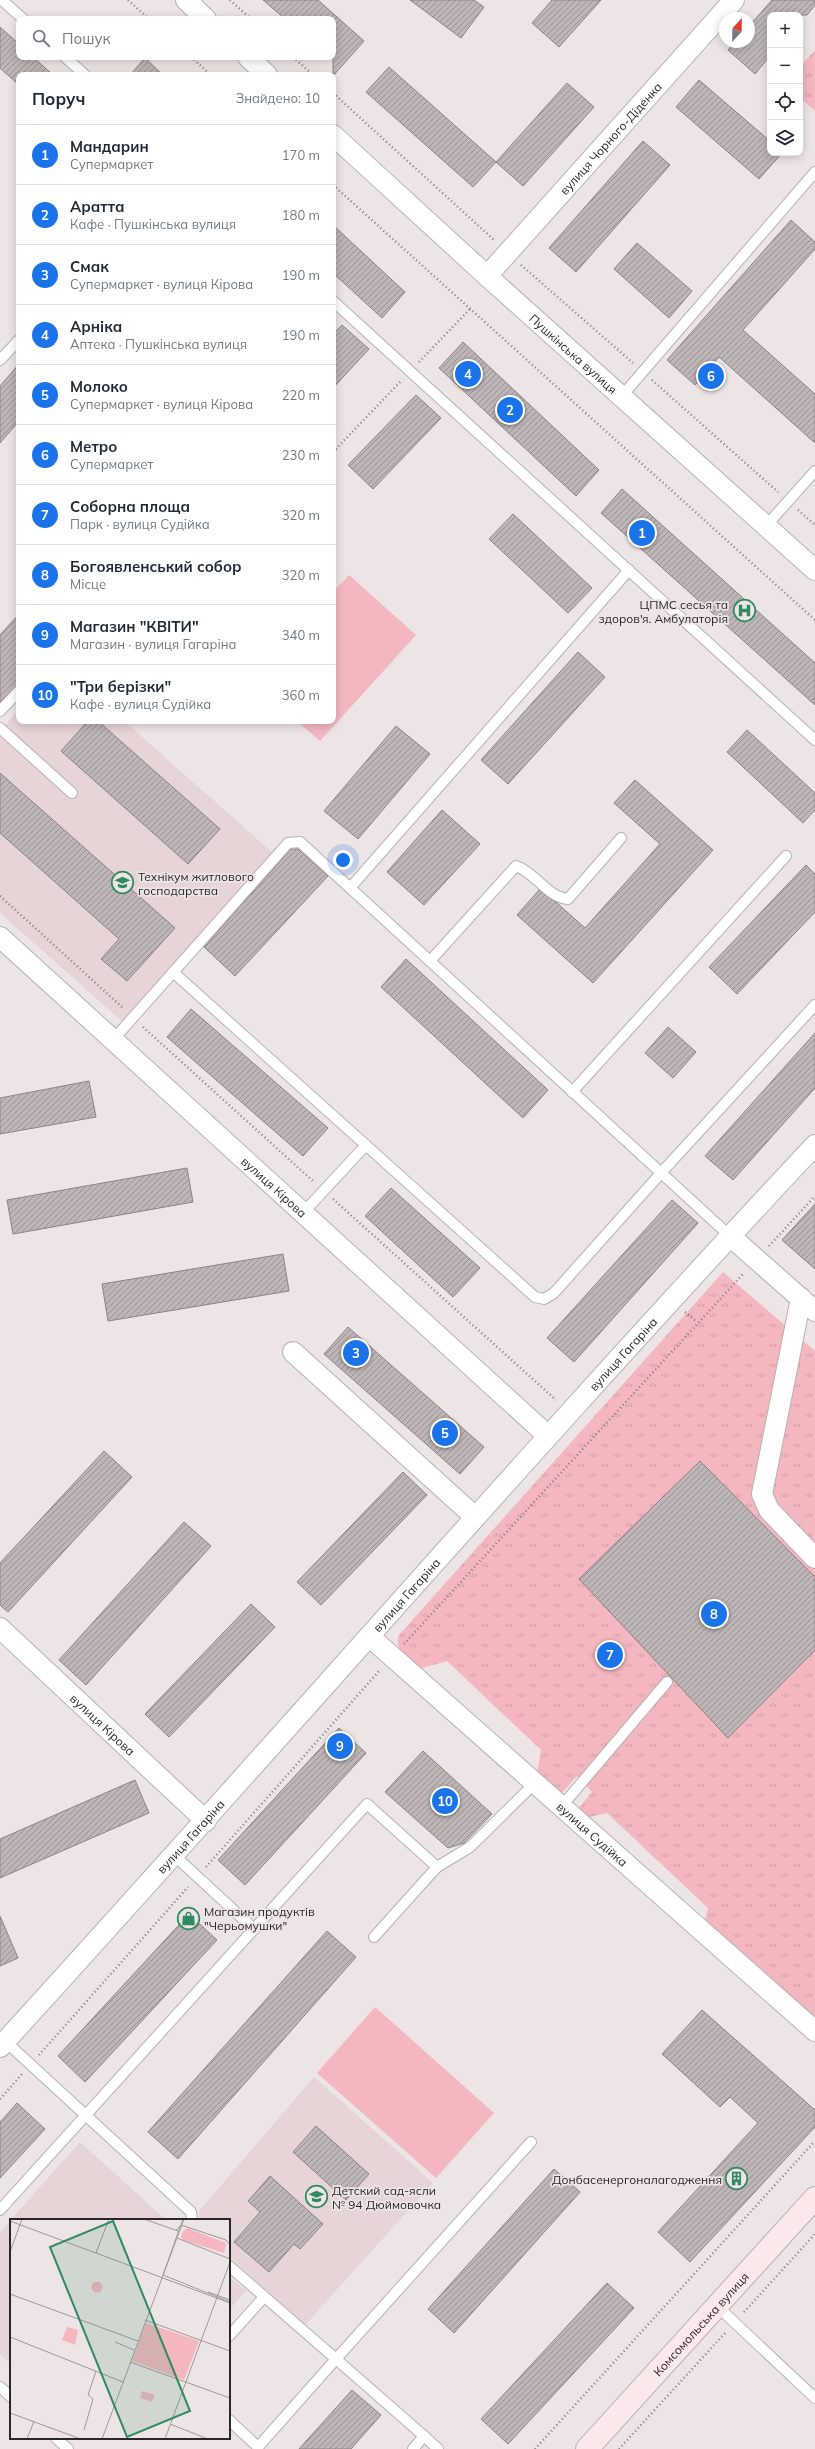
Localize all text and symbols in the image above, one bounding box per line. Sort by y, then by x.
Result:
north arrow [719,12,755,48]
map controls [767,12,803,156]
button: + [767,12,803,48]
search box [16,16,336,60]
icon: search [30,27,52,49]
text: Пошук [62,29,111,48]
button: − [767,48,803,84]
street label: вулиця Чорного-Діденка [556,79,665,197]
button: locate [767,84,803,120]
text: Поруч [32,88,85,109]
text: Знайдено: 10 [236,90,320,106]
button: layers [767,120,803,156]
text: Мандарин [70,137,149,156]
text: 1 [41,147,49,163]
text: 170 m [282,147,320,163]
text: Супермаркет [70,156,153,172]
text: Аратта [70,197,124,216]
text: 2 [41,207,49,223]
text: 180 m [282,207,320,223]
text: Кафе · Пушкінська вулиця [70,216,236,232]
text: Смак [70,257,109,276]
text: 3 [41,267,49,283]
text: 190 m [282,267,320,283]
text: Супермаркет · вулиця Кірова [70,276,253,292]
street label: Пушкінська вулиця [527,310,620,397]
text: Арніка [70,317,122,336]
text: 4 [41,327,49,343]
text: 190 m [282,327,320,343]
text: Аптека · Пушкінська вулиця [70,336,247,352]
pin: 4 [455,359,481,389]
pin: 6 [698,361,724,391]
text: Молоко [70,377,128,396]
text: 5 [41,387,49,403]
text: 220 m [282,387,320,403]
pin: 2 [497,395,523,425]
text: Супермаркет · вулиця Кірова [70,396,253,412]
text: Метро [70,437,117,456]
text: 6 [41,447,49,463]
text: 230 m [282,447,320,463]
text: Супермаркет [70,456,153,472]
text: Соборна площа [70,497,190,516]
text: 7 [41,507,49,523]
text: 320 m [282,507,320,523]
text: Парк · вулиця Судійка [70,516,210,532]
pin: 1 [629,518,655,548]
text: Богоявленський собор [70,557,242,576]
text: 8 [41,567,49,583]
text: 320 m [282,567,320,583]
text: Місце [70,576,106,592]
place label: ЦПМС сесья та здоров'я. Амбулаторія [598,597,728,626]
hospital icon: ЦПМС сесья та здоров'я. Амбулаторія [731,598,757,624]
text: Магазин "КВІТИ" [70,617,199,636]
text: 9 [41,627,49,643]
text: 340 m [282,627,320,643]
text: Магазин · вулиця Гагаріна [70,636,236,652]
text: "Три берізки" [70,677,171,696]
text: 10 [37,687,53,703]
text: 360 m [282,687,320,703]
text: Кафе · вулиця Судійка [70,696,211,712]
your location [333,850,353,870]
place label: Технікум житлового господарства [138,869,254,898]
school or university icon: Технікум житлового господарства [110,870,136,896]
street label: вулиця Кірова [238,1153,310,1220]
street label: вулиця Гагаріна [586,1314,660,1394]
pin: 3 [343,1338,369,1368]
pin: 5 [432,1418,458,1448]
street label: вулиця Гагаріна [369,1555,443,1635]
pin: 8 [701,1599,727,1629]
pin: 7 [597,1640,623,1670]
street label: вулиця Кірова [67,1690,138,1758]
pin: 9 [327,1731,353,1761]
pin: 10 [432,1786,458,1816]
street label: вулиця Гагаріна [153,1796,227,1876]
street label: вулиця Судійка [554,1799,631,1869]
place label: Магазин продуктів "Черьомушки" [204,1904,315,1933]
shop icon: Магазин продуктів "Черьомушки" [175,1905,201,1931]
building icon: Донбасенергоналагодження [724,2166,750,2192]
place label: Донбасенергоналагодження [552,2172,722,2187]
place label: Детский сад-ясли № 94 Дюймовочка [332,2183,441,2212]
school or university icon: Детский сад-ясли № 94 Дюймовочка [303,2184,329,2210]
inset map [10,2219,230,2439]
street label: Комсомольська вулиця [650,2269,752,2379]

